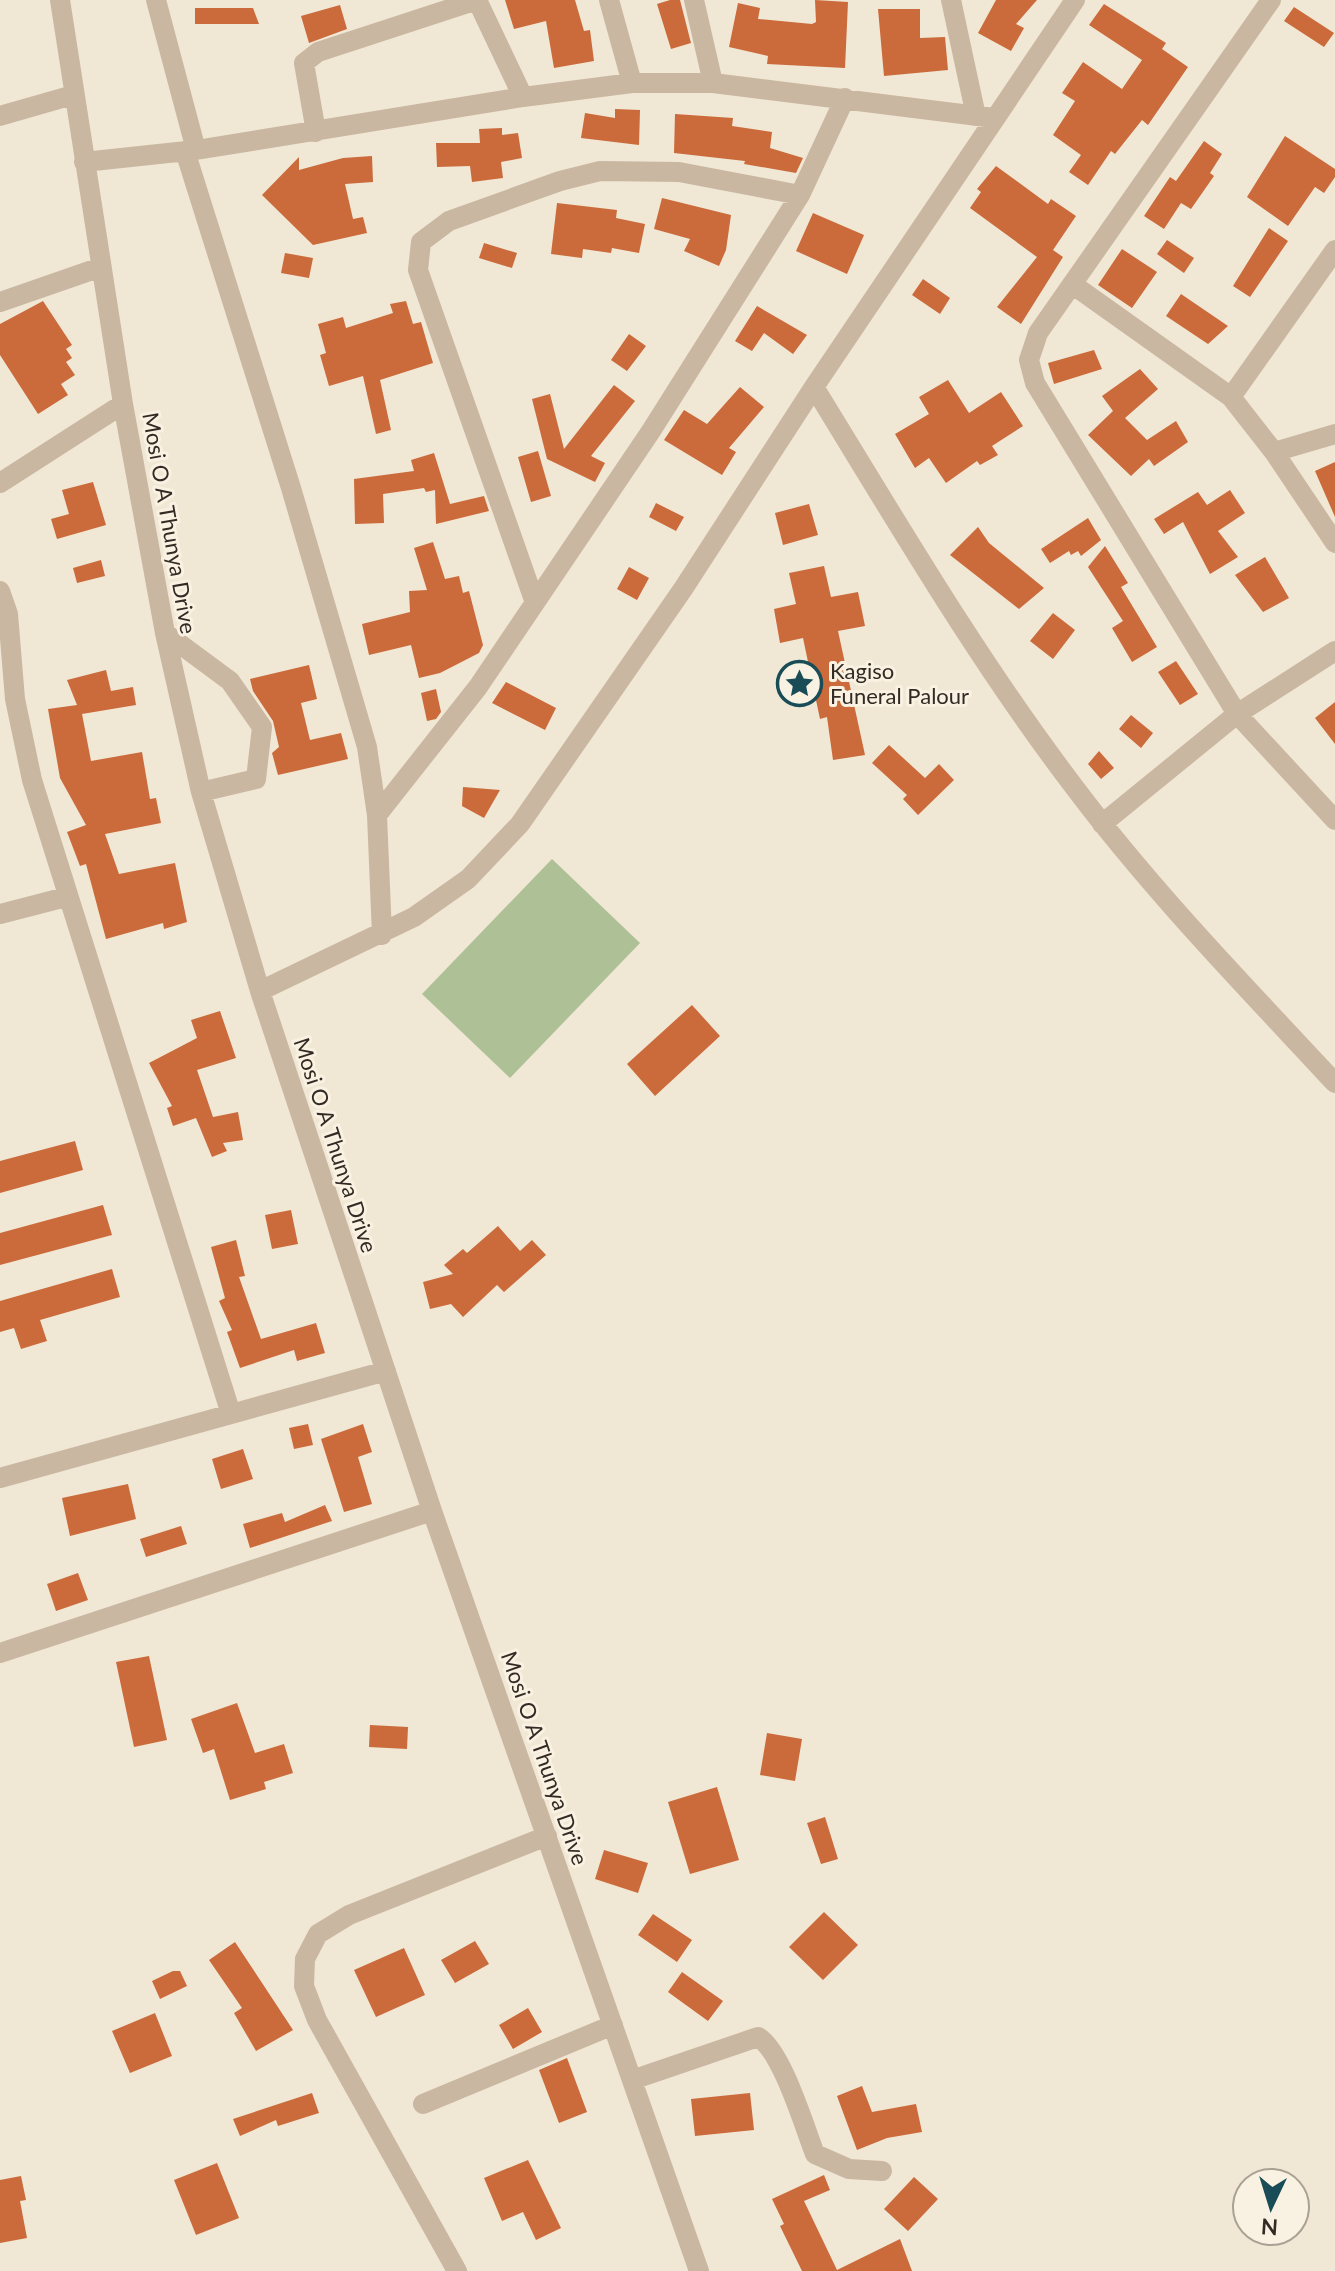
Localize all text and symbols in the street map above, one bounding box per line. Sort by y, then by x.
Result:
street label: Mosi O A Thunya Drive [137,410,203,636]
place label: Kagiso Funeral Palour [830,657,969,709]
place icon: Kagiso Funeral Palour [775,659,823,707]
street label: Mosi O A Thunya Drive [289,1034,383,1256]
street label: Mosi O A Thunya Drive [496,1648,594,1868]
north arrow [1231,2167,1311,2247]
text: N [1260,2213,1279,2242]

